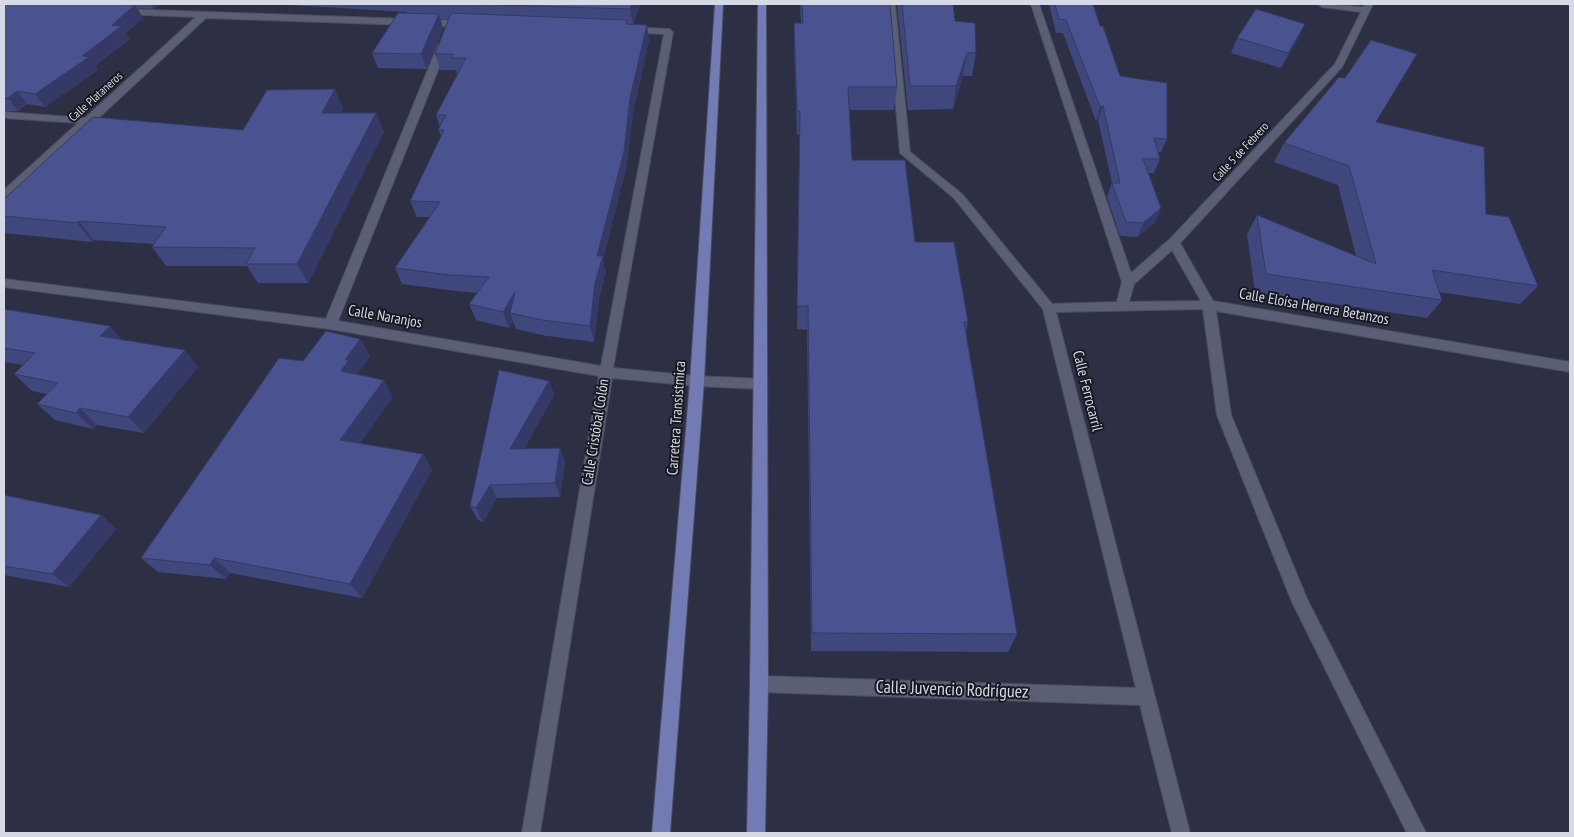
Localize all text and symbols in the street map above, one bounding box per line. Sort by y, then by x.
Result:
street label: Calle Plataneros [66,69,126,125]
street label: Calle 5 de Febrero [1210,119,1272,185]
street label: Calle Eloísa Herrera Betanzos [1238,285,1390,329]
street label: Calle Naranjos [347,302,423,332]
street label: Calle Ferrocarril [1068,349,1106,433]
street label: Carretera Transistmica [664,360,690,476]
street label: Calle Cristóbal Colón [579,378,613,486]
street label: Calle Juvencio Rodríguez [875,677,1029,703]

